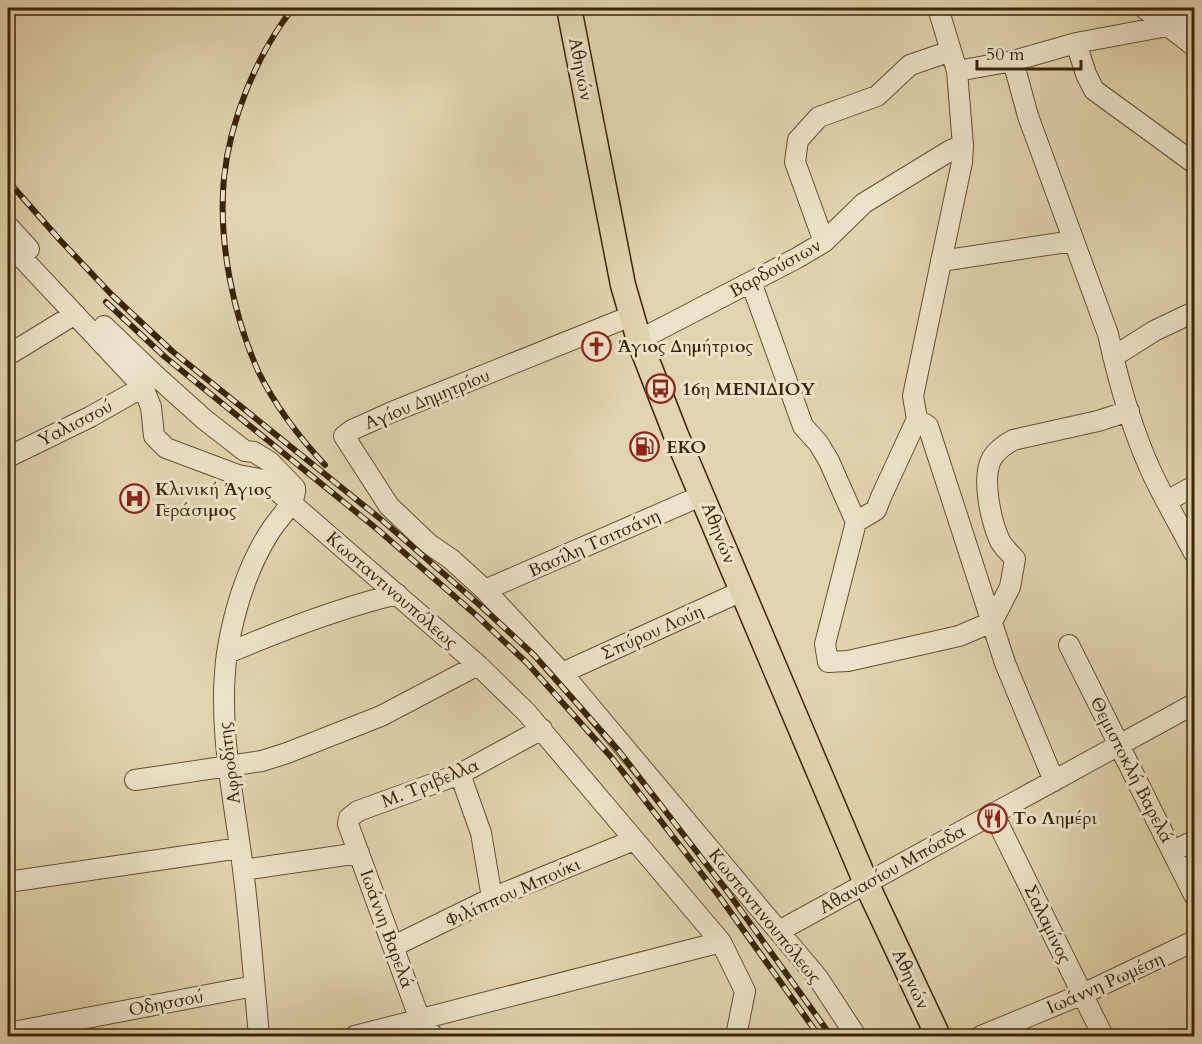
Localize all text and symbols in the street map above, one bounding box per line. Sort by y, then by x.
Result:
scale bar [977,33,1080,71]
street label: Αθηνών [562,35,599,103]
text: 50 m [986,42,1025,67]
street label: Βαρδούσιων [725,233,826,304]
church icon: Άγιος Δημήτριος [581,330,613,362]
place label: Άγιος Δημήτριος [617,334,753,359]
street label: Αγίου Δημητρίου [361,363,494,436]
bus stop icon: 16η ΜΕΝΙΔΙΟΥ [645,373,677,405]
place label: 16η ΜΕΝΙΔΙΟΥ [682,377,816,402]
street label: Υαλισσού [34,394,117,453]
fuel station icon: EKO [629,431,661,463]
place label: EKO [666,435,706,460]
place label: Κλινική Άγιος Γεράσιμος [155,477,272,523]
hospital icon: Κλινική Άγιος Γεράσιμος [118,483,150,515]
street label: Αθηνών [695,499,742,567]
street label: Βασίλη Τσιτσάνη [524,503,664,584]
street label: Κωσταντινουπόλεως [320,526,463,655]
street label: Σπύρου Λούη [597,599,707,666]
street label: Θεμιστοκλή Βαρελά [1084,693,1179,848]
street label: Αφροδίτης [212,720,247,805]
street label: Μ. Τριβελλα [378,753,483,814]
restaurant icon: Το Λημέρι [976,802,1008,834]
place label: Το Λημέρι [1013,806,1098,831]
street label: Αθανασίου Μπόσδα [814,819,970,920]
street label: Κωσταντινουπόλεως [702,843,827,989]
street label: Φιλίππου Μπούκι [442,851,585,933]
street label: Ιωάννη Βαρελά [353,866,420,992]
street label: Σαλαμίνος [1018,881,1077,968]
street label: Αθηνών [886,945,935,1013]
street label: Ιωάννη Ρωμέση [1043,946,1168,1020]
street label: Οδησσού [127,984,206,1023]

